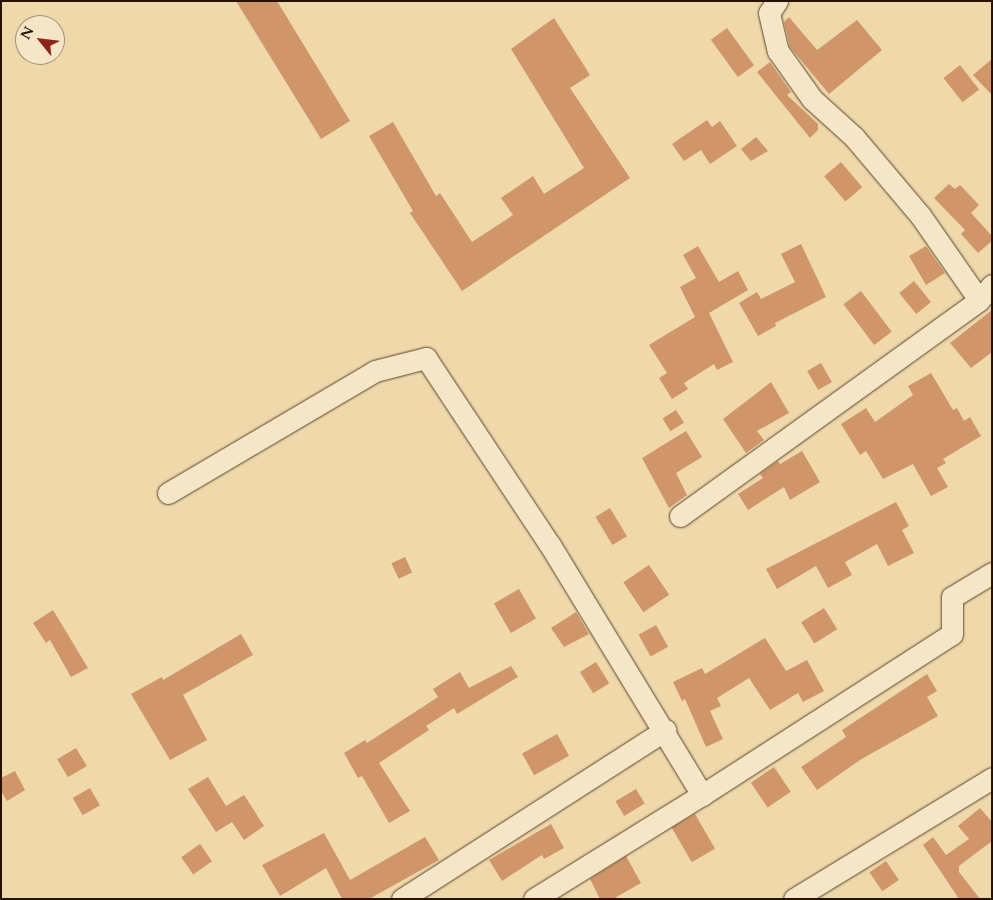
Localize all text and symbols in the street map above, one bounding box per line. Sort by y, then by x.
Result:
north arrow [15,15,65,65]
text: N [16,23,39,43]

